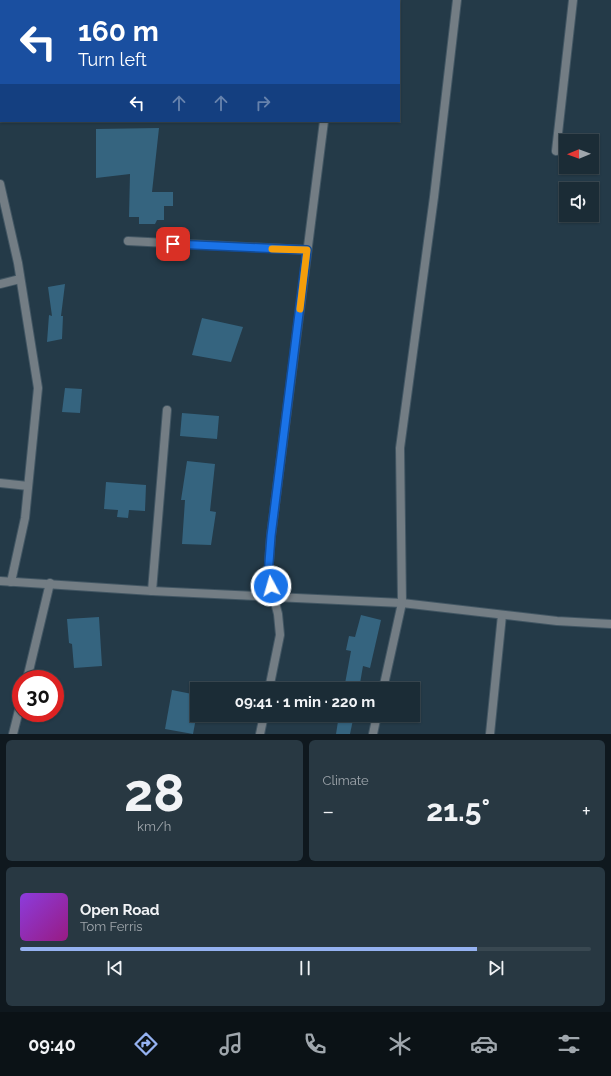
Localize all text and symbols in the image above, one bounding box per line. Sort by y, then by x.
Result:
text: 160 m [78,15,159,48]
icon: left [12,16,64,68]
text: Turn left [78,49,147,70]
icon: left [126,92,148,114]
icon: ahead [168,92,190,114]
icon: ahead [210,92,232,114]
icon: right [252,92,274,114]
north arrow [559,134,599,174]
map controls [559,134,599,222]
button: sound [559,182,599,222]
pin [156,227,190,261]
icon: arrive [162,233,184,255]
position arrow [250,565,292,607]
speed limit sign: 30 [12,670,64,722]
text: 09:41 · 1 min · 220 m [235,693,375,711]
text: 28 [124,762,185,823]
text: Climate [323,773,369,788]
text: 21.5° [426,793,490,828]
text: − [323,798,334,824]
text: + [582,798,591,824]
text: km/h [137,819,171,834]
text: Open Road [80,901,160,919]
text: Tom Ferris [80,919,143,934]
icon: previous [104,957,126,979]
icon: pause [294,957,316,979]
icon: next [485,957,507,979]
icon: directions [132,1030,160,1058]
icon: music [217,1030,245,1058]
icon: phone [301,1030,329,1058]
icon: climate [386,1030,414,1058]
icon: car [470,1030,498,1058]
icon: filters [555,1030,583,1058]
text: 09:40 [28,1034,76,1055]

